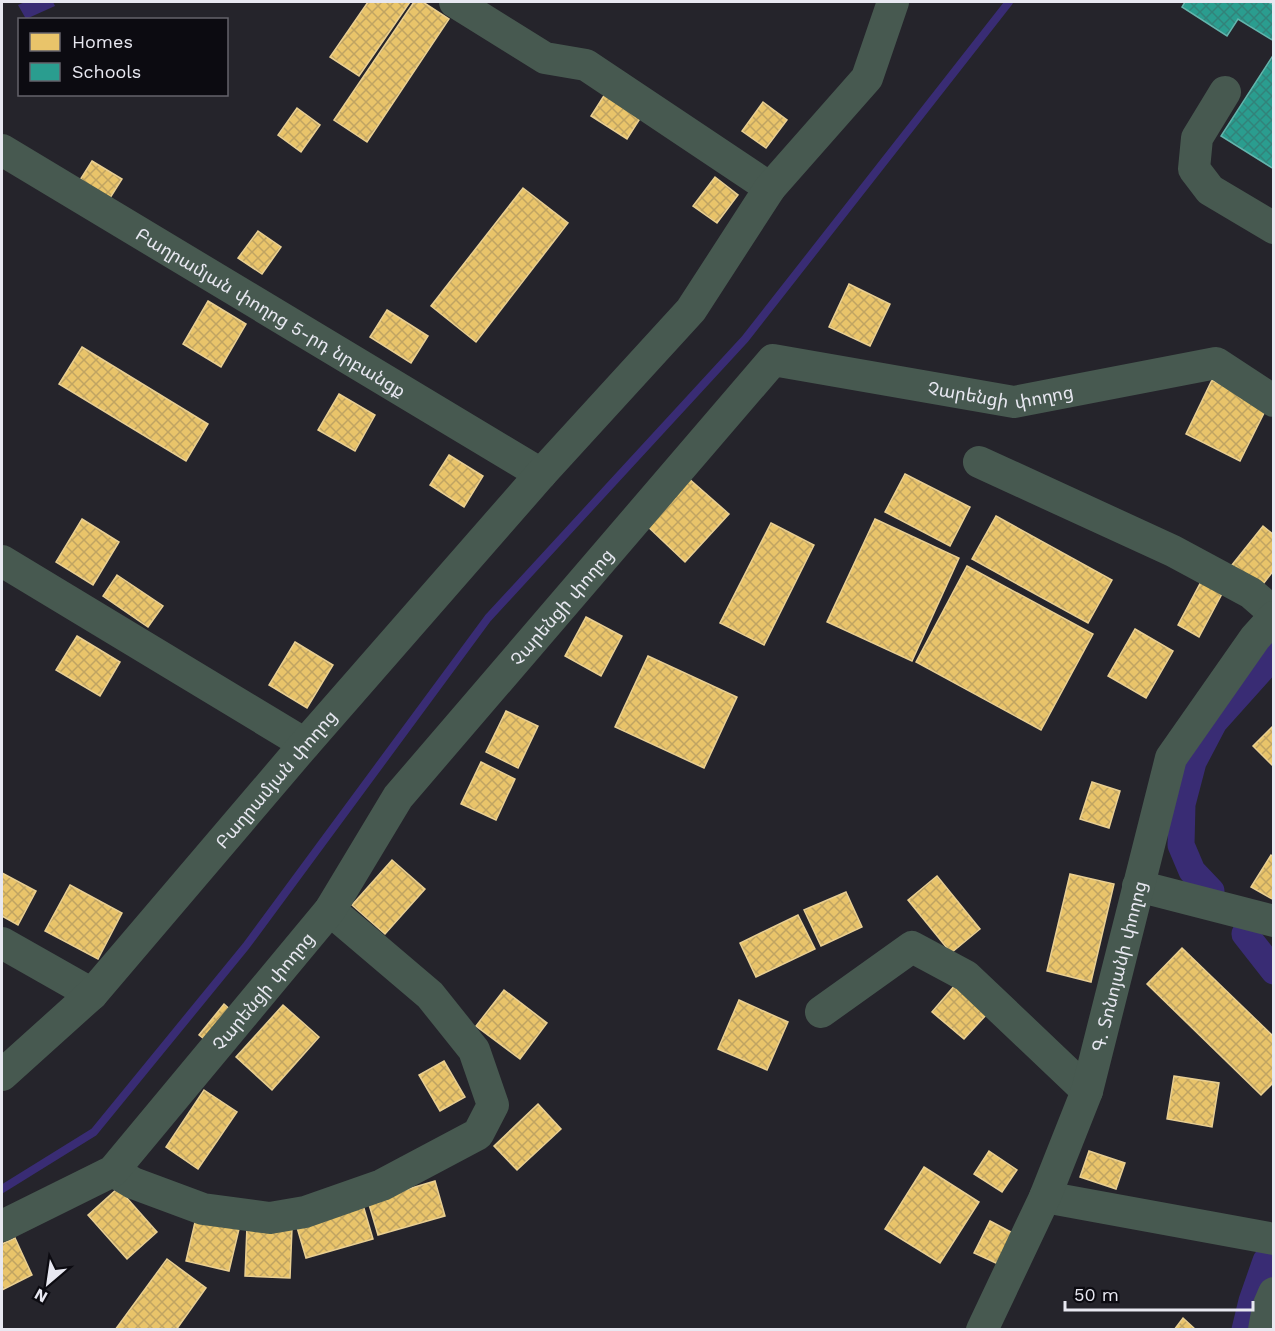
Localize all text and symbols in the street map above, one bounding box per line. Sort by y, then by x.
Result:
legend [18,18,228,96]
text: Homes [72,31,133,52]
text: Schools [72,61,141,82]
street label: Բաղրամյան փողոց 5-րդ նրբանցք [133,223,410,401]
street label: Չարենցի փողոց [926,377,1075,412]
street label: Չարենցի փողոց [505,544,617,669]
street label: Բաղրամյան փողոց [211,705,341,852]
street label: Գ. Տոնոյանի փողոց [1087,878,1150,1054]
street label: Չարենցի փողոց [207,928,318,1054]
north arrow [18,1253,78,1313]
scale bar [1065,1274,1252,1312]
text: N [31,1284,51,1307]
text: 50 m [1074,1284,1119,1305]

